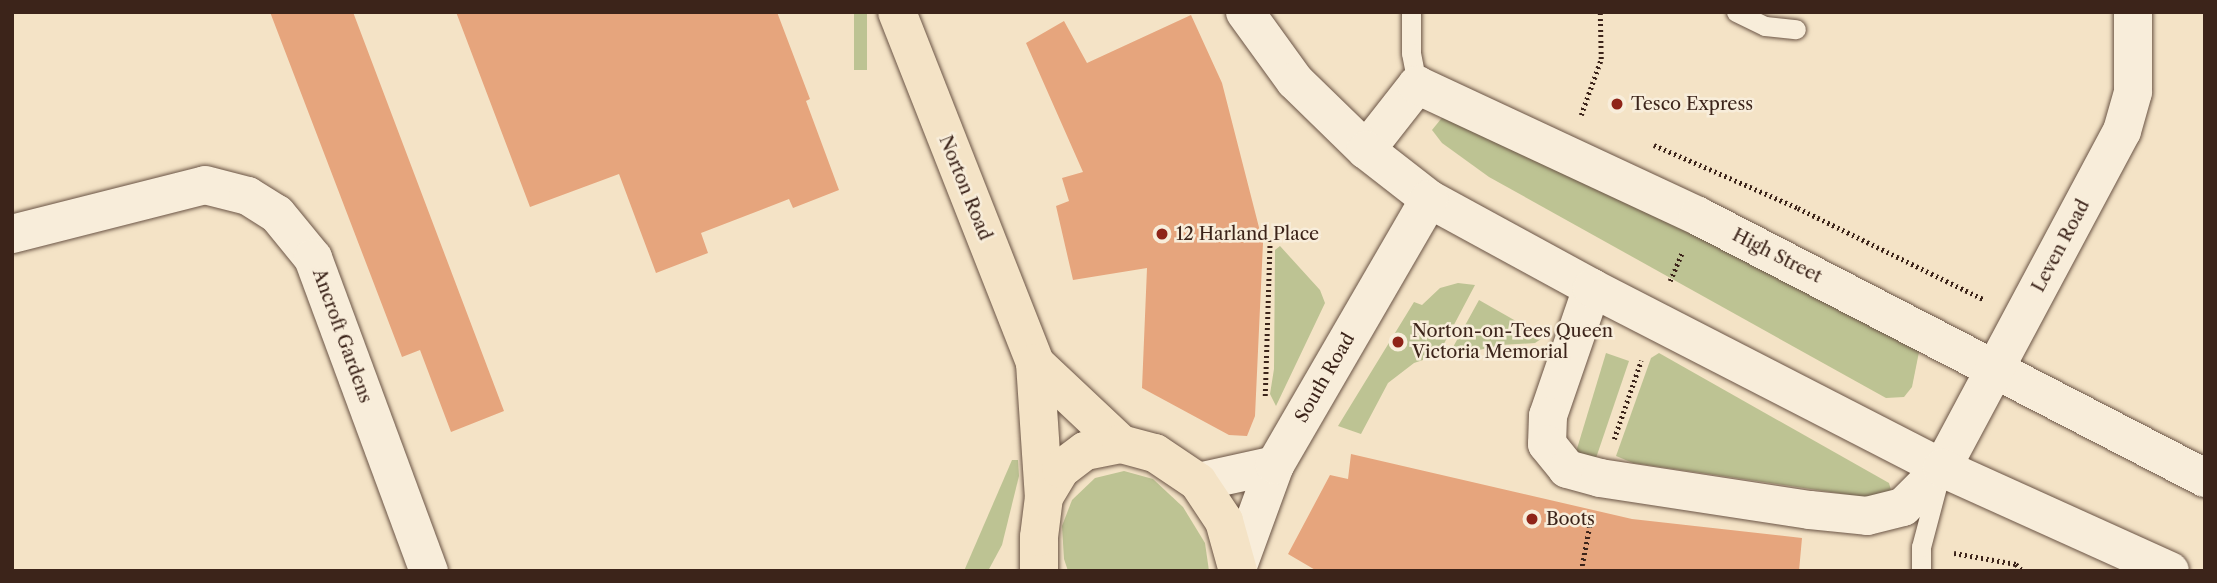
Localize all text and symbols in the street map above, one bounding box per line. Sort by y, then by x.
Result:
place label: Tesco Express [1631,93,1753,115]
marker: Tesco Express [1609,96,1625,112]
street label: Norton Road [934,132,996,244]
street label: Leven Road [2028,196,2094,296]
place label: 12 Harland Place [1176,223,1319,245]
street label: High Street [1729,224,1825,288]
marker: 12 Harland Place [1154,226,1170,242]
street label: Ancroft Gardens [308,266,376,406]
place label: Norton-on-Tees Queen Victoria Memorial [1412,321,1613,364]
street label: South Road [1291,329,1359,427]
marker: Norton-on-Tees Queen Victoria Memorial [1390,334,1406,350]
place label: Boots [1546,508,1595,530]
marker: Boots [1524,511,1540,527]

